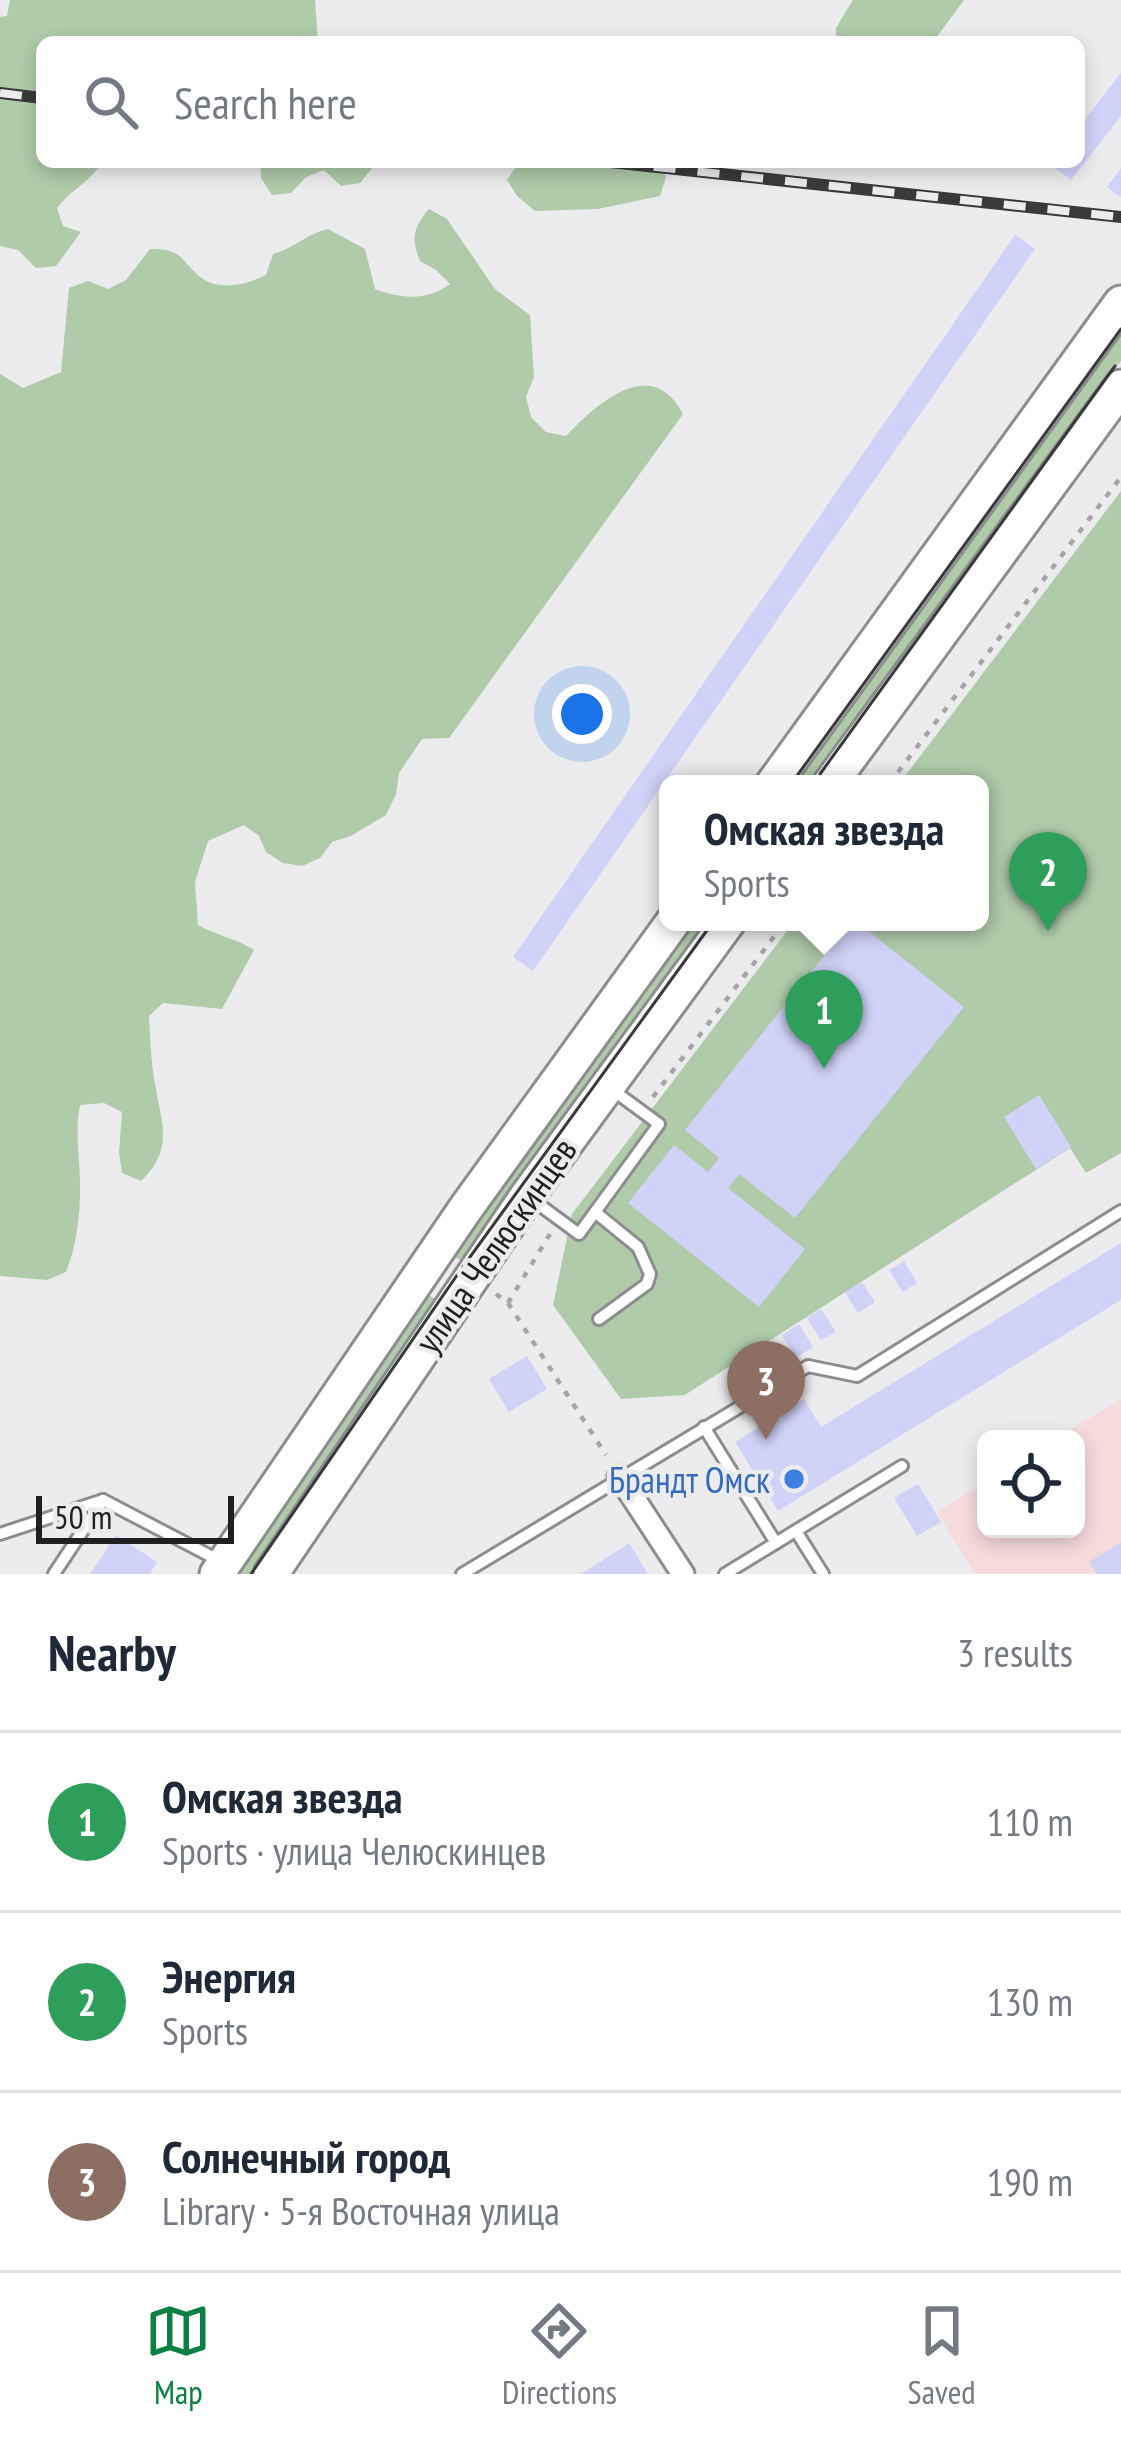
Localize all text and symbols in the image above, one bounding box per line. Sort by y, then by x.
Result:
search box [36,36,1085,168]
icon: search [78,69,144,135]
text: Search here [174,73,357,131]
your location [552,684,612,744]
popup [659,775,989,931]
text: Омская звезда [704,799,944,857]
pin: 2 [1009,832,1087,931]
text: Sports [704,857,790,908]
pin: 1 [785,970,863,1069]
street label: улица Челюскинцев [403,1128,587,1362]
pin: 3 [727,1341,805,1440]
map controls [977,1430,1085,1538]
button: locate [977,1430,1085,1538]
place label: Брандт Омск [609,1456,770,1503]
marker: Брандт Омск [781,1466,807,1492]
scale bar [36,1490,234,1543]
text: 50 m [54,1495,112,1538]
text: Nearby [48,1619,176,1685]
text: 3 results [957,1627,1073,1678]
text: Омская звезда [162,1767,403,1825]
text: 1 [78,1796,96,1847]
text: 110 m [987,1796,1073,1847]
text: Sports · улица Челюскинцев [162,1825,546,1876]
text: Энергия [162,1947,296,2005]
text: 2 [78,1976,96,2027]
text: 130 m [987,1976,1073,2027]
text: Sports [162,2005,248,2056]
text: Солнечный город [162,2127,450,2185]
text: 3 [78,2156,96,2207]
text: 190 m [987,2156,1073,2207]
text: Library · 5-я Восточная улица [162,2185,560,2236]
tab: Map [145,2298,211,2413]
tab: Directions [502,2298,617,2413]
tab: Saved [908,2298,976,2413]

